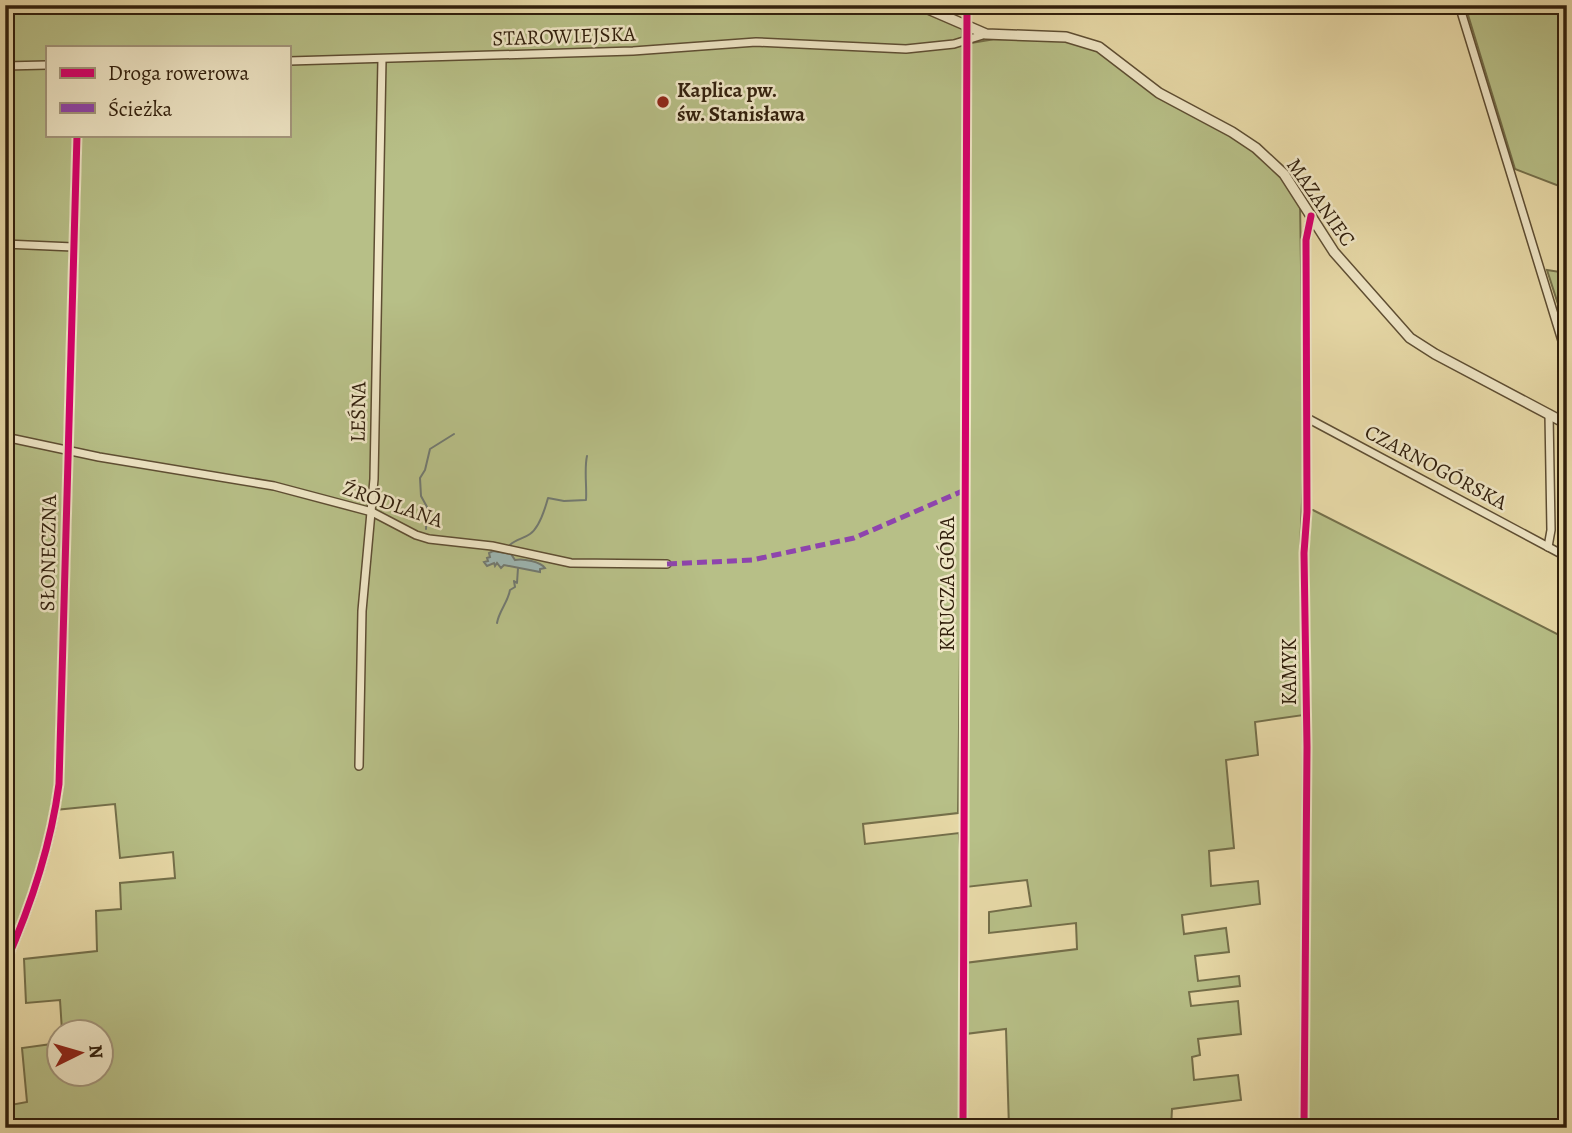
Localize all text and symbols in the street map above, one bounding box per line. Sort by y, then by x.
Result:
street label: STAROWIEJSKA [492,19,637,52]
legend [46,46,290,136]
text: Droga rowerowa [108,59,250,87]
place label: Kaplica pw. św. Stanisława [677,76,806,128]
marker: Kaplica pw. św. Stanisława [655,94,671,110]
text: Ścieżka [108,95,173,123]
street label: MAZANIEC [1280,152,1362,252]
street label: LEŚNA [343,381,373,443]
street label: CZARNOGÓRSKA [1360,418,1513,517]
street label: ŹRÓDLANA [339,474,448,534]
street label: SŁONECZNA [33,494,63,612]
street label: KRUCZA GÓRA [933,516,961,652]
street label: KAMYK [1275,638,1303,706]
north arrow [46,1018,116,1088]
text: N [82,1044,110,1060]

